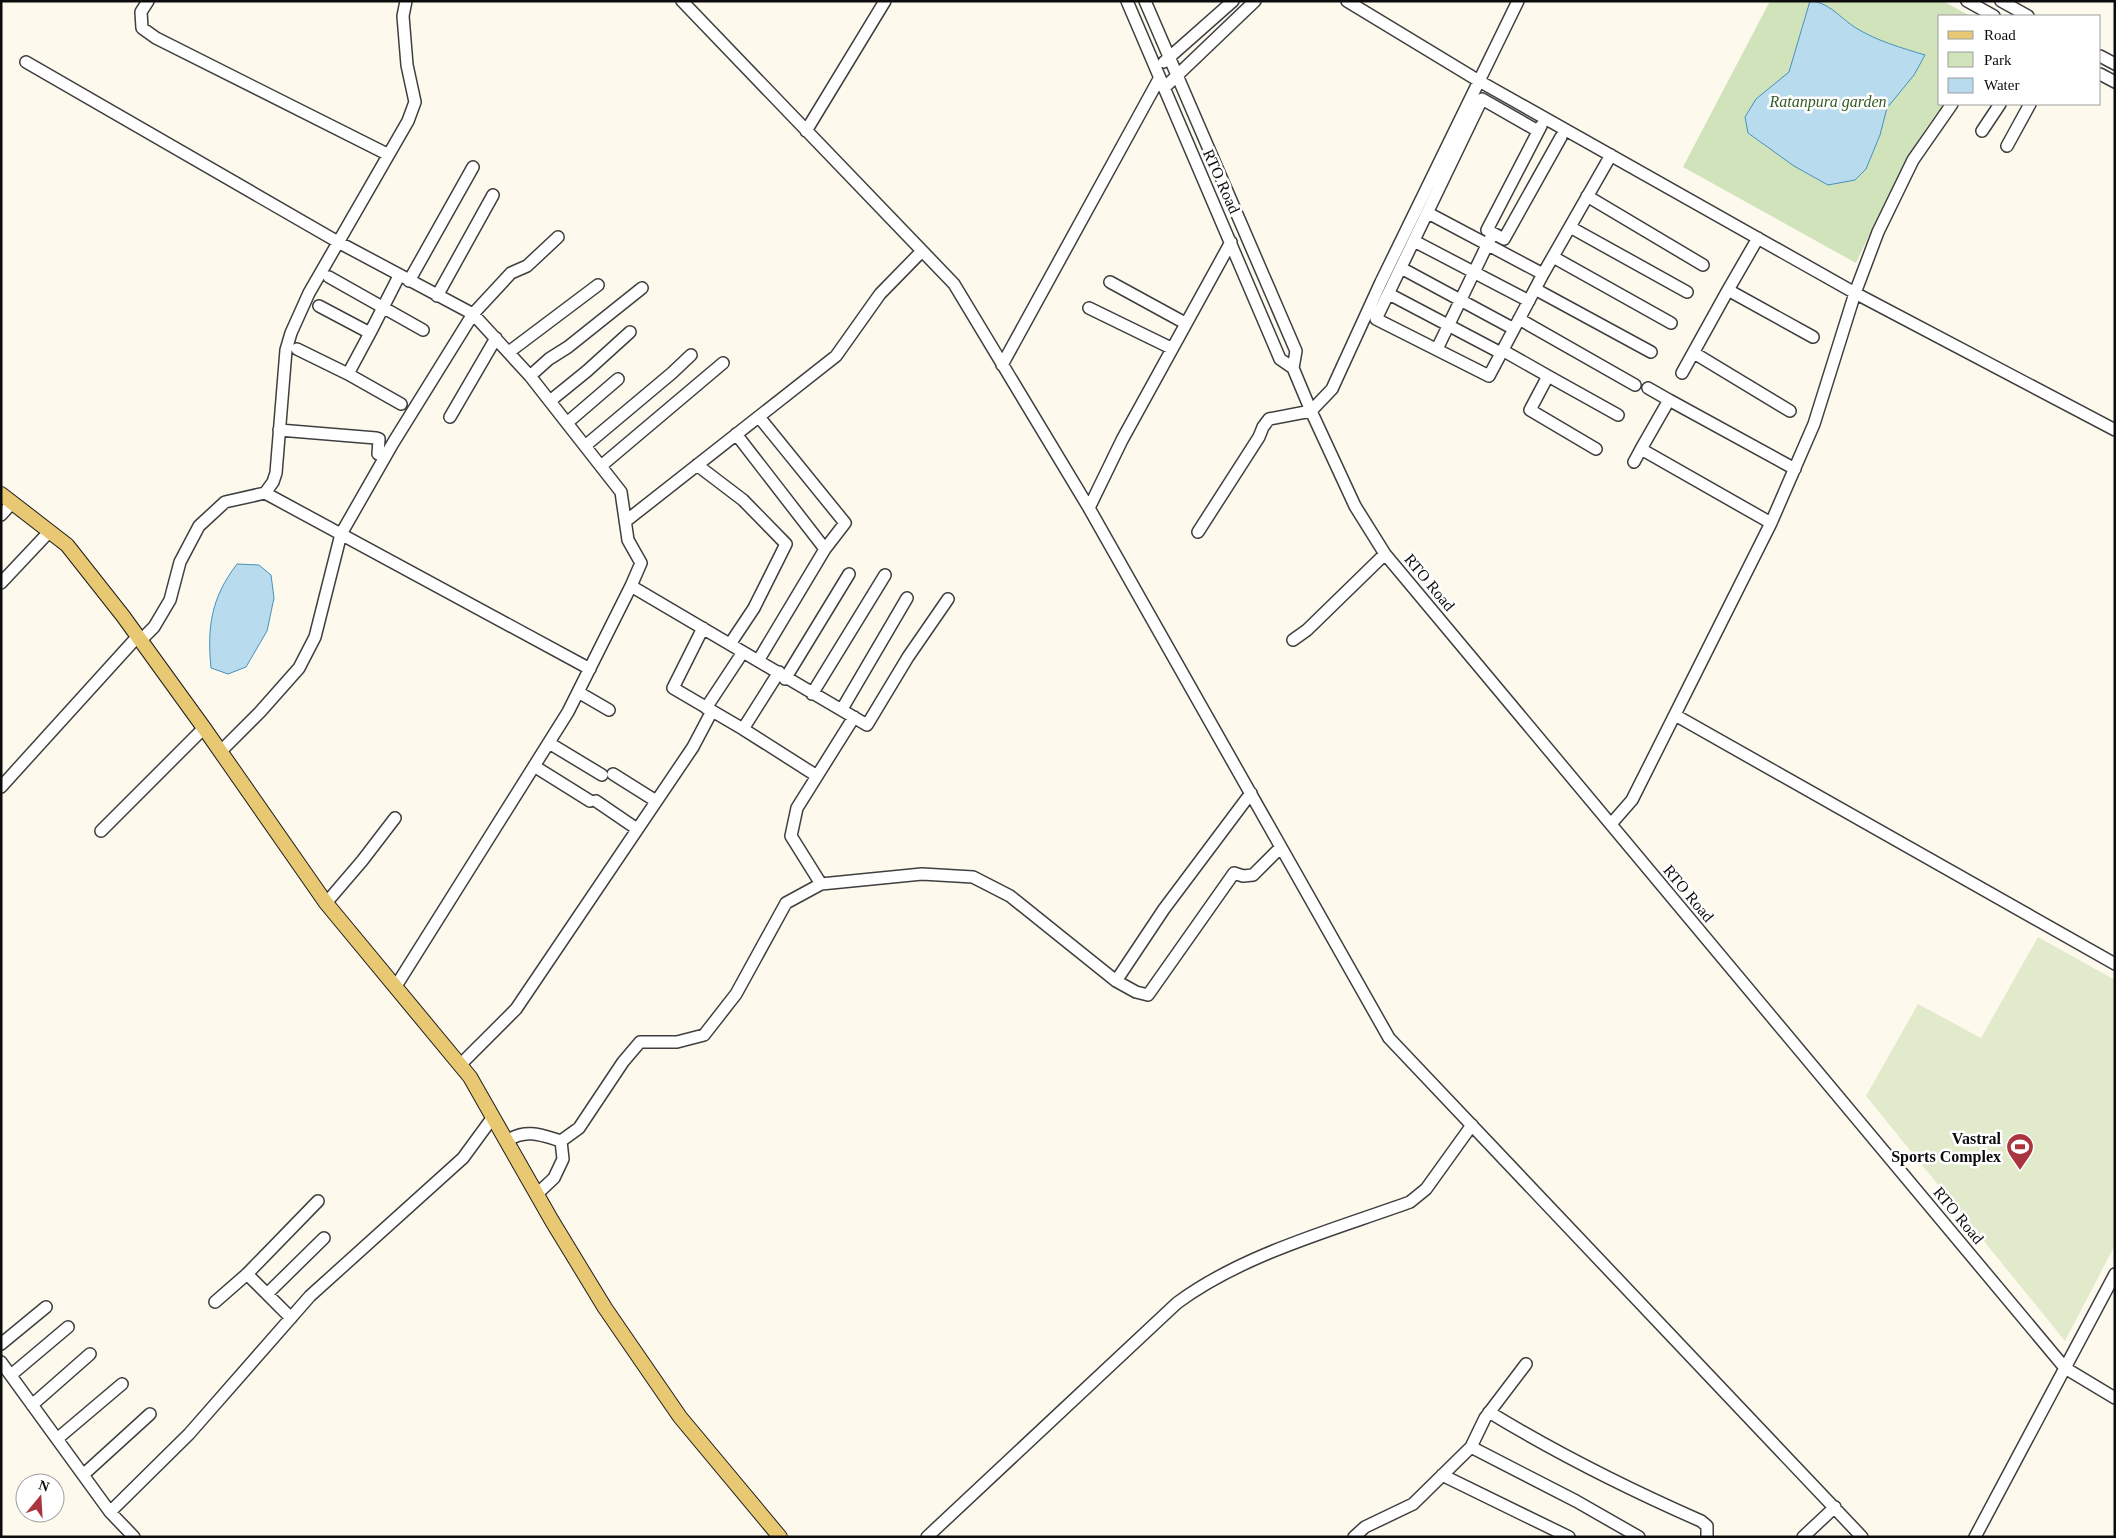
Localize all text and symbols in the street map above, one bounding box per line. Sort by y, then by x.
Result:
legend [1938,15,2101,105]
text: Road [1984,27,2016,43]
text: Park [1984,52,2012,68]
text: Water [1984,77,2019,93]
park label: Ratanpura garden [1768,93,1887,111]
street label: RTO Road [1200,146,1243,216]
street label: RTO Road [1401,551,1458,614]
street label: RTO Road [1660,862,1717,925]
place label: Vastral Sports Complex [1891,1130,2002,1166]
sports icon: Vastral Sports Complex [2005,1132,2035,1171]
street label: RTO Road [1930,1184,1987,1247]
north arrow [15,1473,65,1523]
text: N [37,1477,51,1495]

